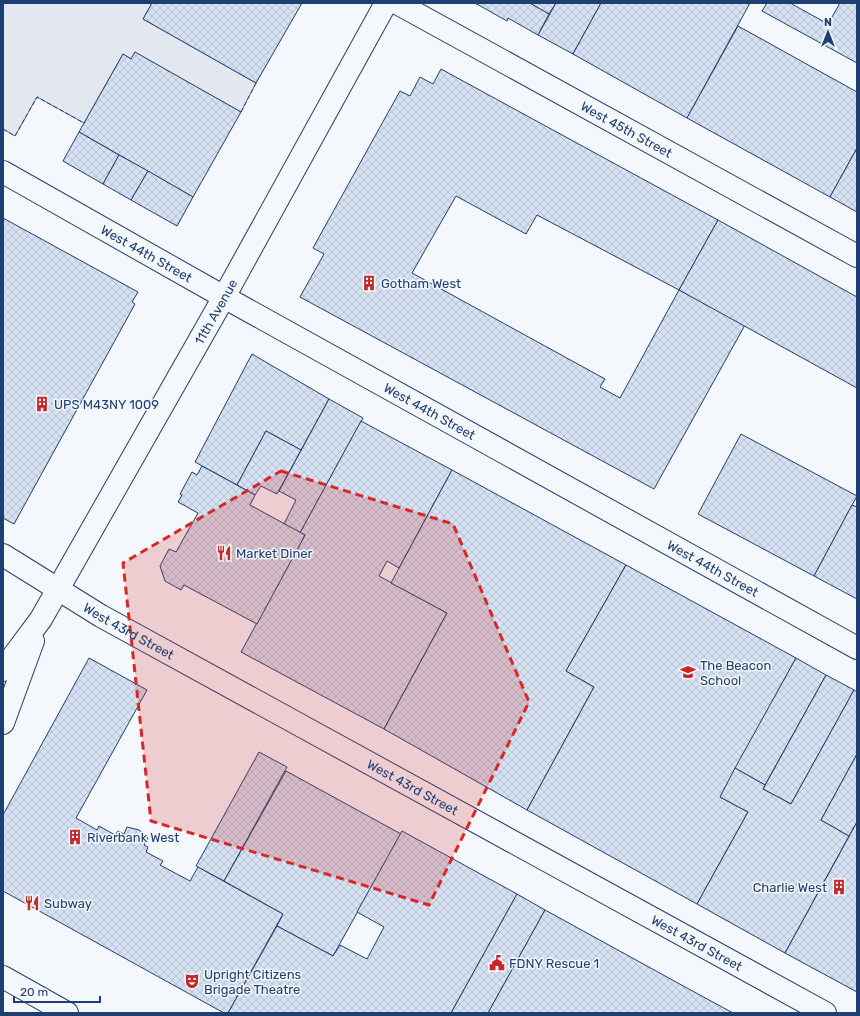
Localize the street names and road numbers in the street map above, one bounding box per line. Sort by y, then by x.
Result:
street label: West 45th Street [578,99,675,161]
street label: West 44th Street [98,222,195,285]
street label: 11th Avenue [192,277,240,347]
street label: West 44th Street [381,380,478,443]
street label: West 44th Street [664,537,761,600]
street label: West 43rd Street [80,600,177,663]
street label: West 43rd Street [364,756,461,818]
street label: West 43rd Street [648,912,745,974]

